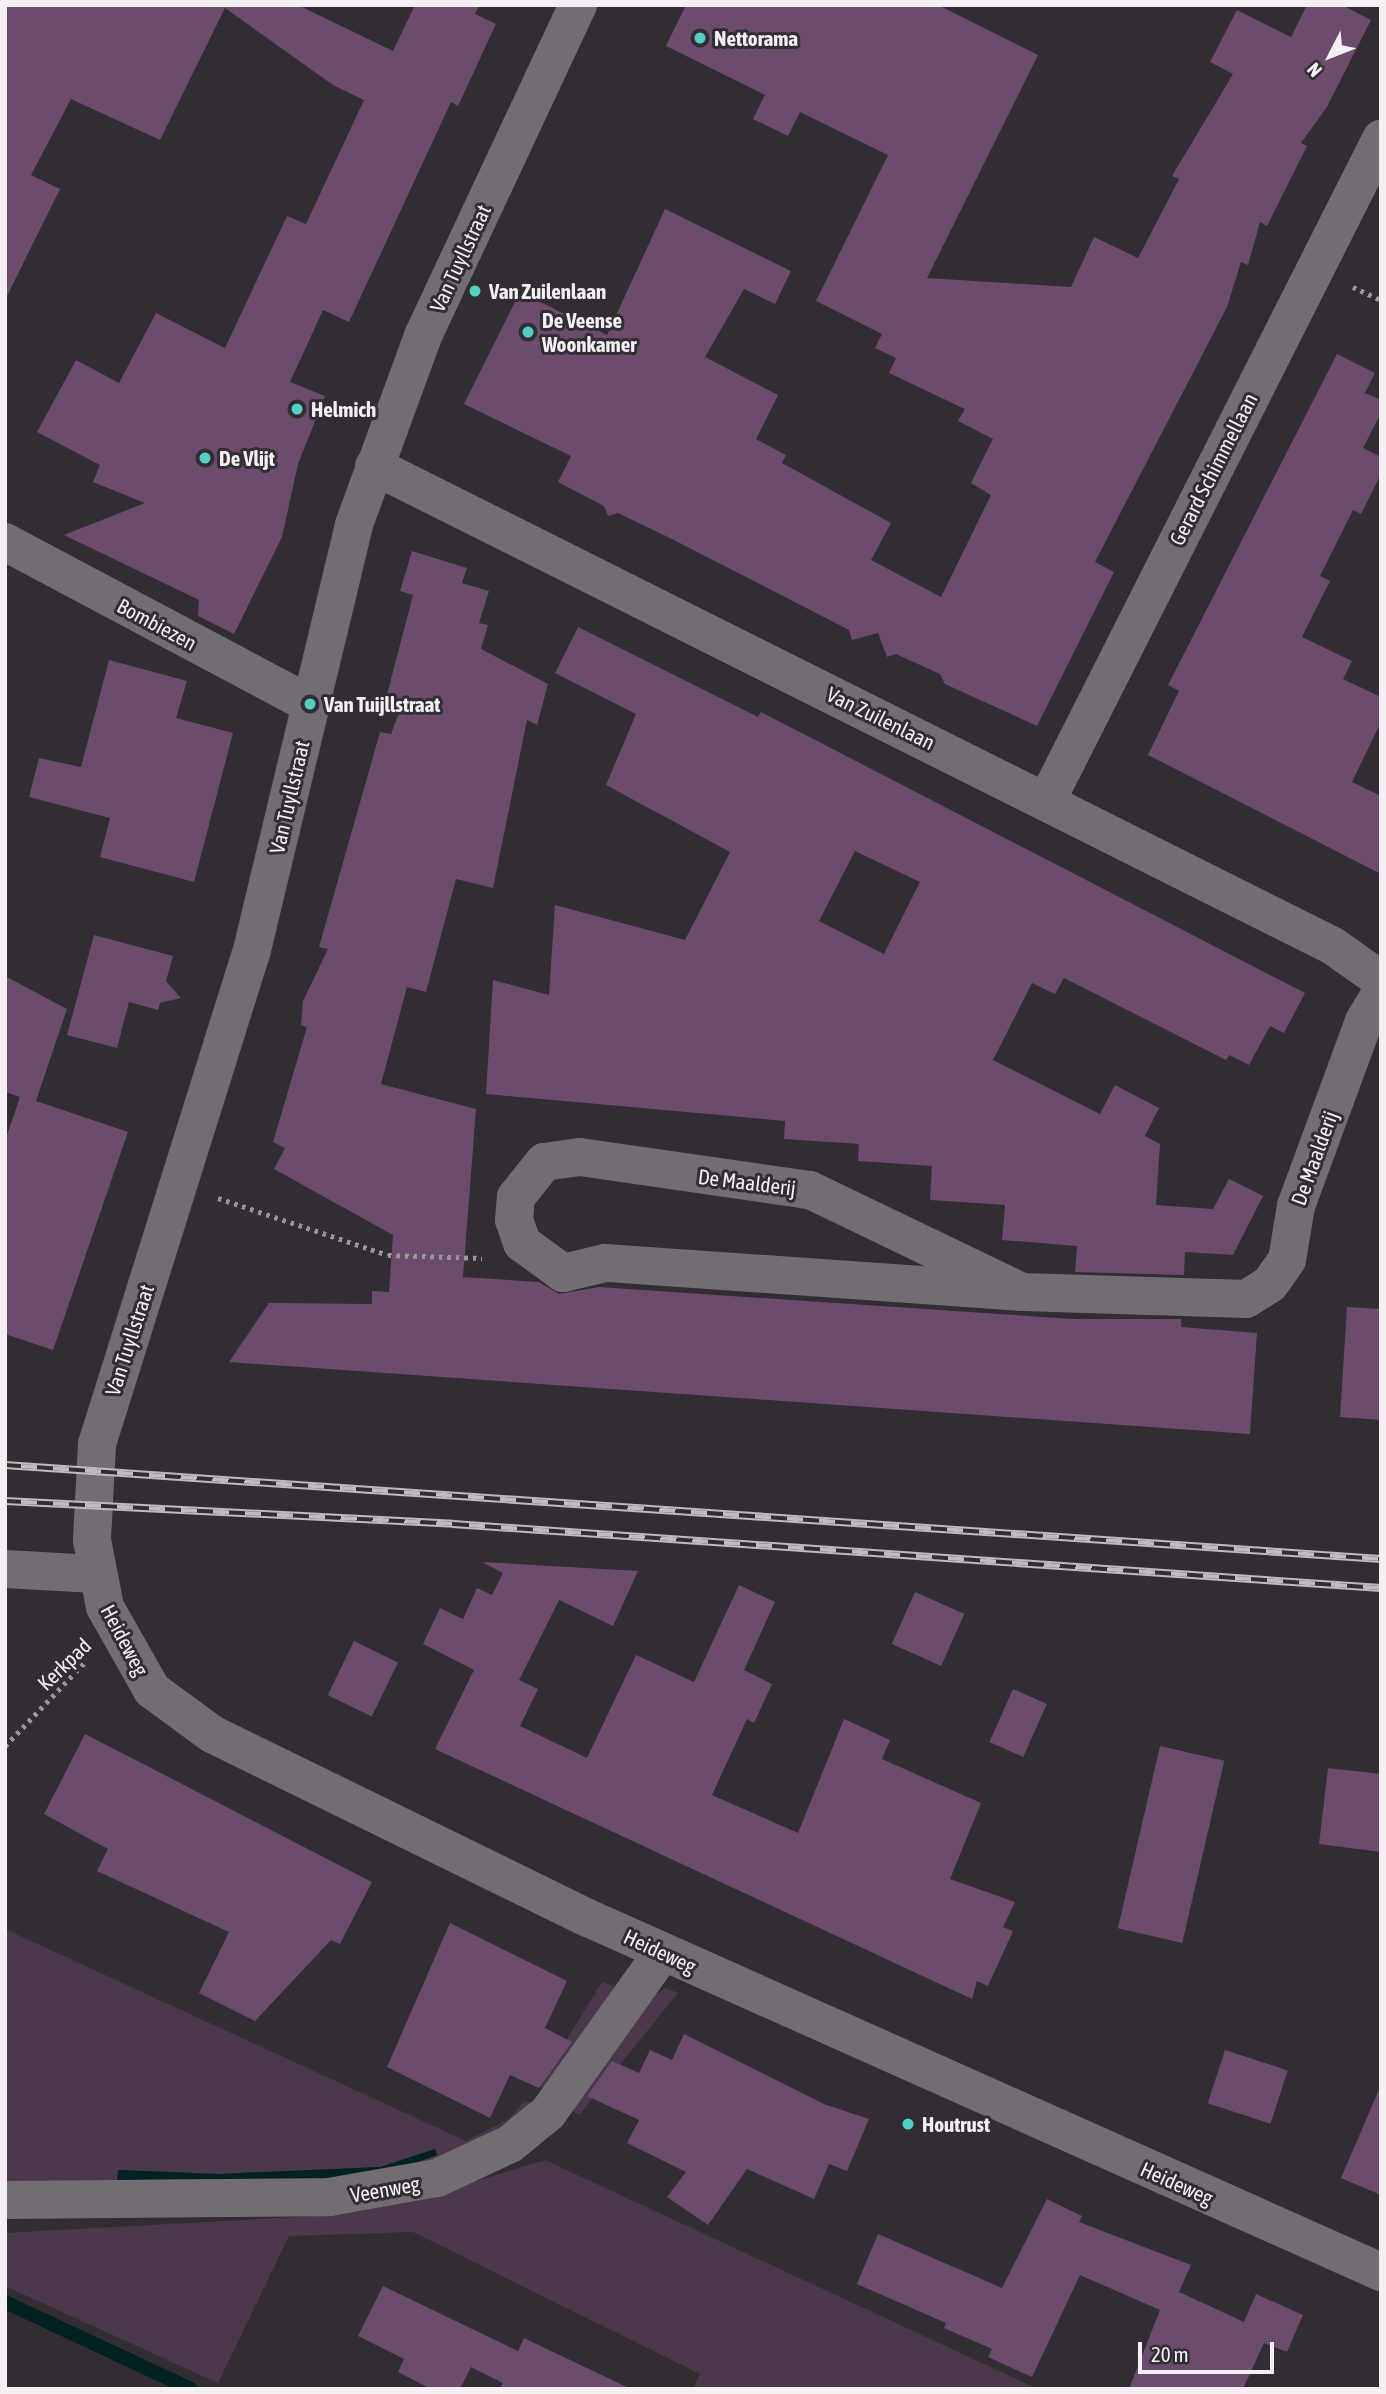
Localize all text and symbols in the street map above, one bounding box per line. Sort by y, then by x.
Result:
north arrow [1295,21,1365,91]
place label: Nettorama [714,25,798,51]
marker: Nettorama [692,30,708,46]
text: N [1302,59,1326,82]
street label: Van Tuyllstraat [424,200,496,316]
place label: Van Zuilenlaan [489,278,606,304]
marker: Van Zuilenlaan [467,283,483,299]
place label: De Veense Woonkamer [542,307,636,357]
marker: De Veense Woonkamer [520,324,536,340]
street label: Gerard Schimmellaan [1164,389,1262,549]
place label: Helmich [311,396,376,422]
marker: Helmich [289,401,305,417]
place label: De Vlijt [219,445,275,471]
marker: De Vlijt [197,450,213,466]
street label: Bombiezen [113,593,201,655]
street label: Van Zuilenlaan [823,681,939,755]
place label: Van Tuijllstraat [324,691,440,717]
marker: Van Tuijllstraat [302,696,318,712]
street label: Van Tuyllstraat [264,738,314,856]
street label: De Maalderij [1285,1107,1343,1209]
street label: De Maalderij [697,1163,797,1201]
street label: Van Tuyllstraat [99,1281,159,1399]
street label: Heideweg [96,1600,154,1680]
street label: Kerkpad [32,1633,96,1695]
street label: Heideweg [620,1923,700,1979]
place label: Houtrust [922,2111,990,2137]
marker: Houtrust [900,2116,916,2132]
street label: Heideweg [1137,2156,1217,2210]
street label: Veenweg [348,2171,422,2207]
scale bar [1141,2328,1278,2372]
text: 20 m [1151,2342,1189,2366]

